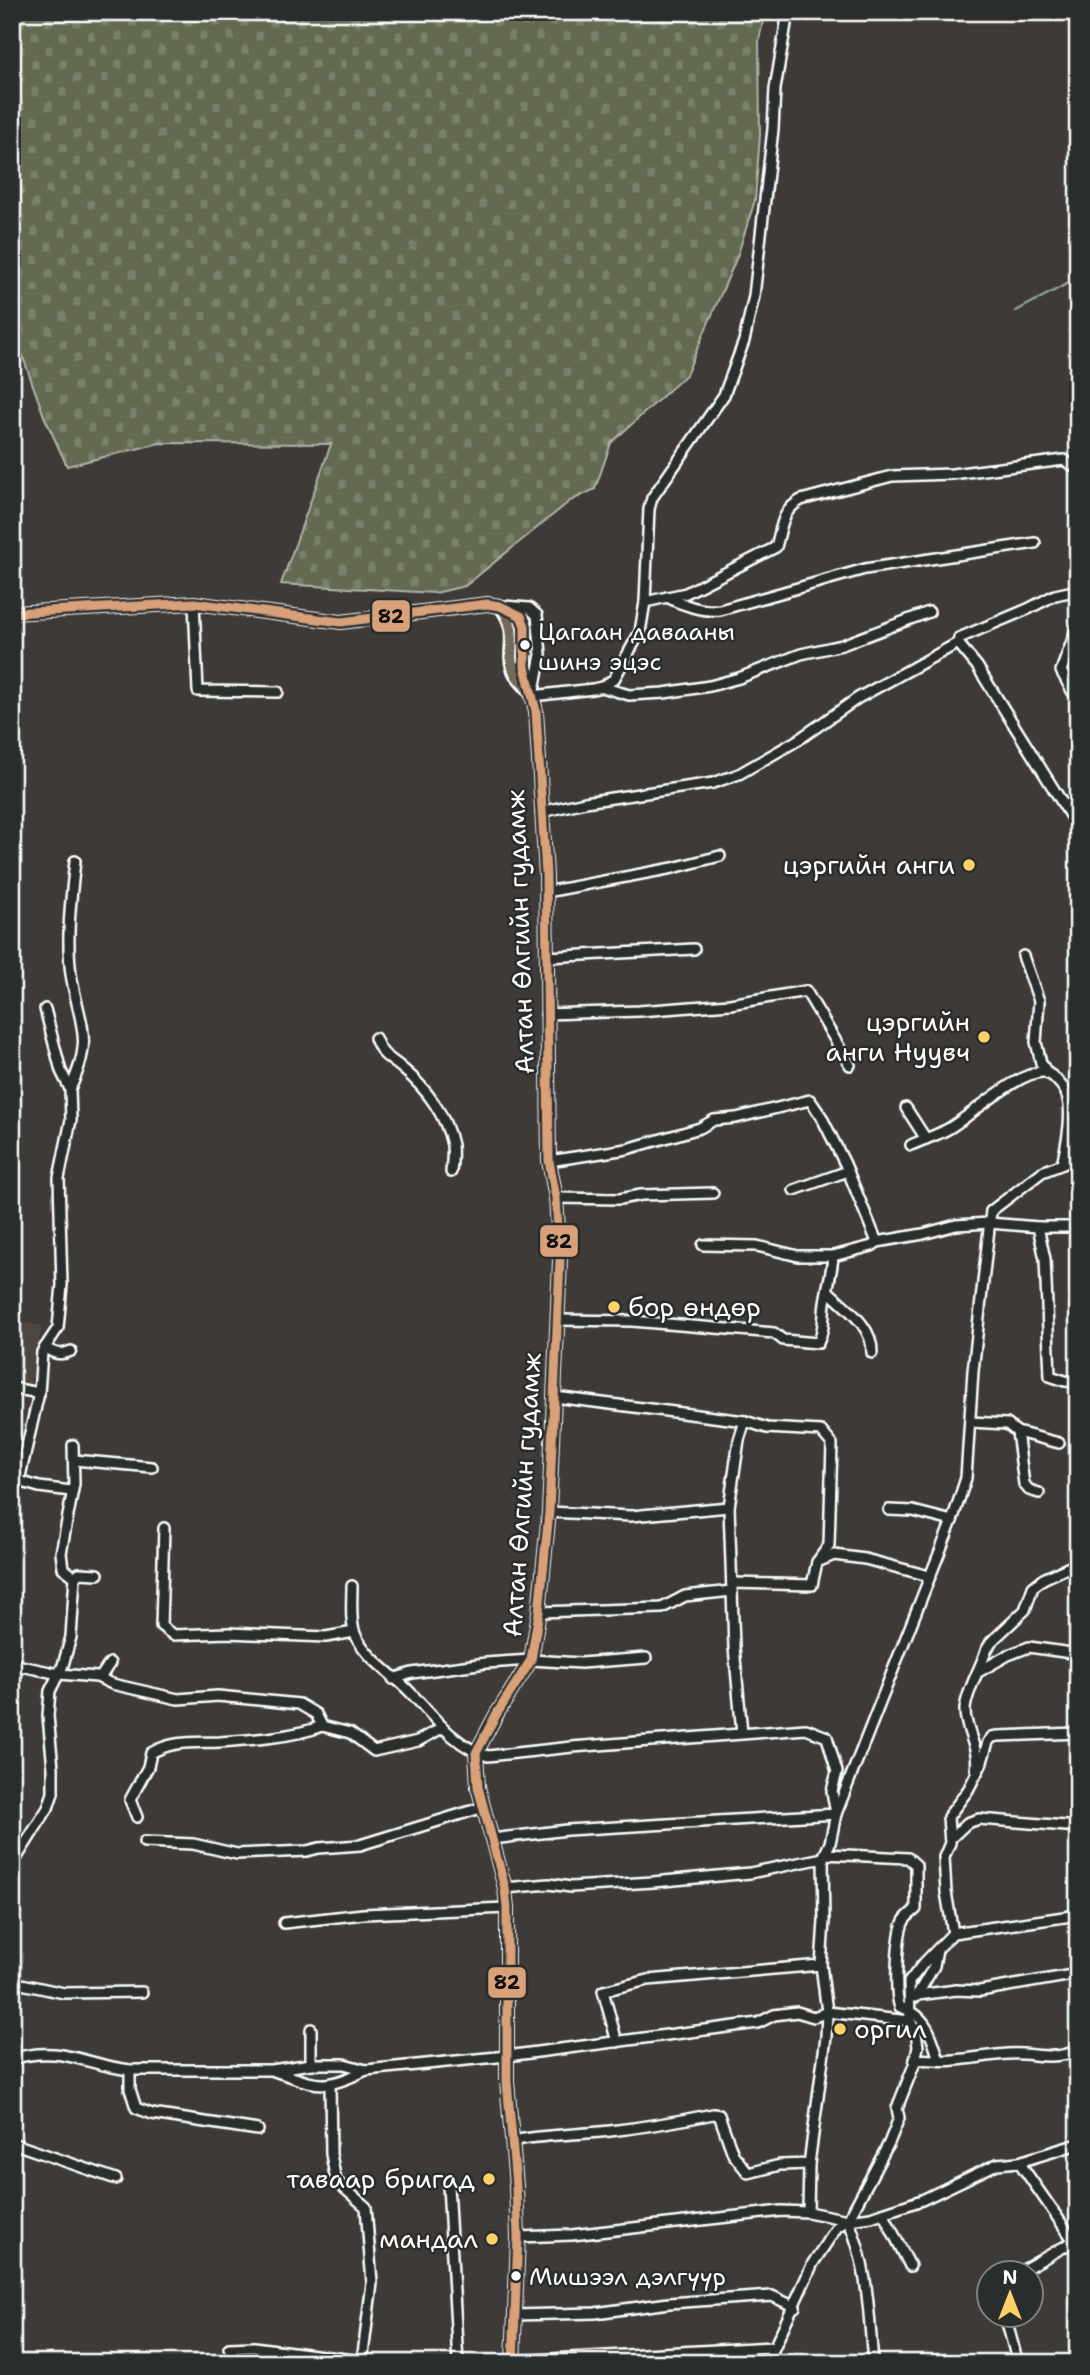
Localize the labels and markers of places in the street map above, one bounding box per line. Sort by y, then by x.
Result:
place label: Цагаан давааны шинэ эцэс [538,616,735,678]
marker: Цагаан давааны шинэ эцэс [518,638,532,652]
place label: цэргийн анги [783,847,955,882]
marker: цэргийн анги [961,857,977,873]
place label: цэргийн анги Нуувч [826,1004,970,1069]
marker: цэргийн анги Нуувч [976,1029,992,1045]
place label: бор өндөр [628,1289,761,1324]
marker: бор өндөр [606,1299,622,1315]
place label: оргил [854,2011,927,2046]
marker: оргил [832,2021,848,2037]
place label: таваар бригад [286,2161,476,2196]
marker: таваар бригад [481,2171,497,2187]
place label: мандал [379,2221,479,2256]
marker: мандал [484,2231,500,2247]
place label: Мишээл дэлгүүр [529,2261,726,2293]
marker: Мишээл дэлгүүр [509,2269,523,2283]

